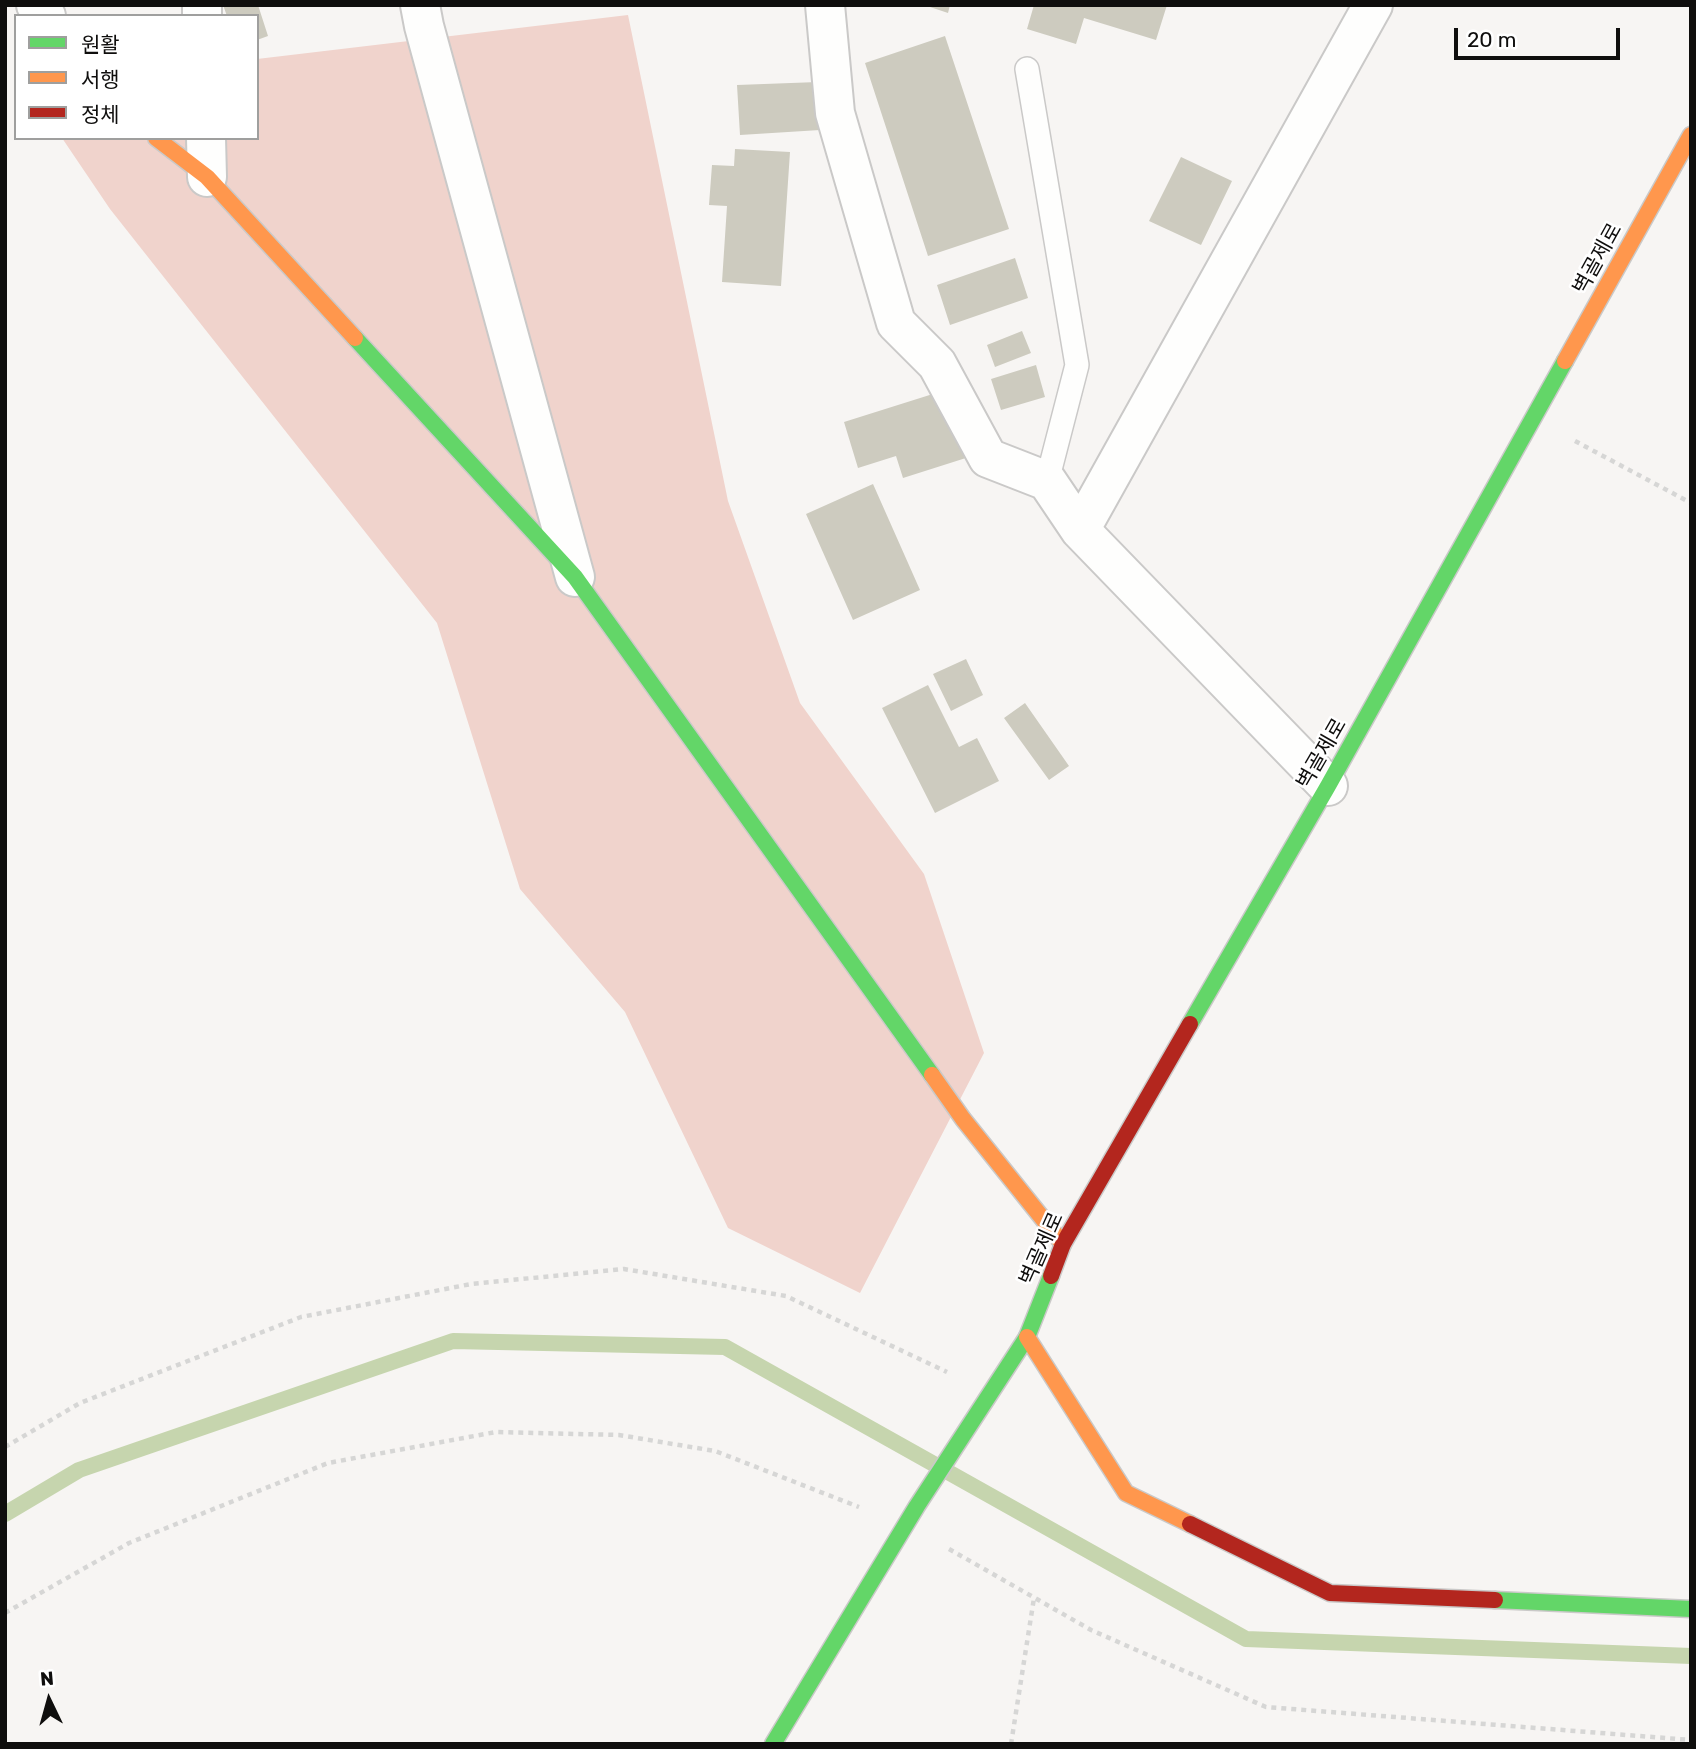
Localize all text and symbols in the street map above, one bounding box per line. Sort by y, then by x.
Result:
legend [14,14,259,140]
scale bar [1458,14,1624,58]
text: 20 m [1467,27,1516,52]
text: 원활 [81,32,120,57]
text: 서행 [81,67,120,92]
text: 정체 [81,102,120,127]
street label: 벽골제로 [1568,219,1628,299]
street label: 벽골제로 [1292,714,1352,794]
street label: 벽골제로 [1015,1209,1069,1289]
north arrow [14,1665,84,1735]
text: N [39,1667,55,1691]

